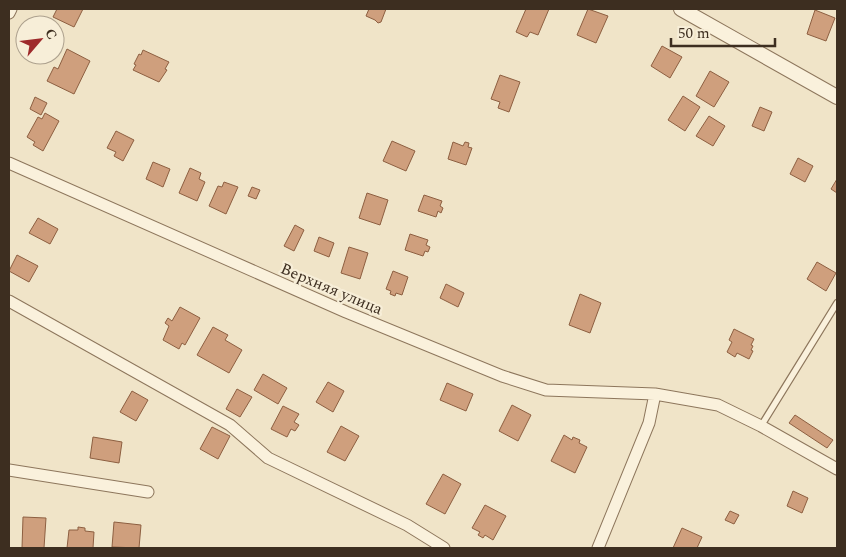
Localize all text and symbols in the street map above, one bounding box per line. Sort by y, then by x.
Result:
north arrow [15,15,65,65]
scale bar [671,15,775,47]
text: 50 m [678,22,710,45]
text: С [39,25,63,43]
street label: Верхняя улица [277,257,387,321]

